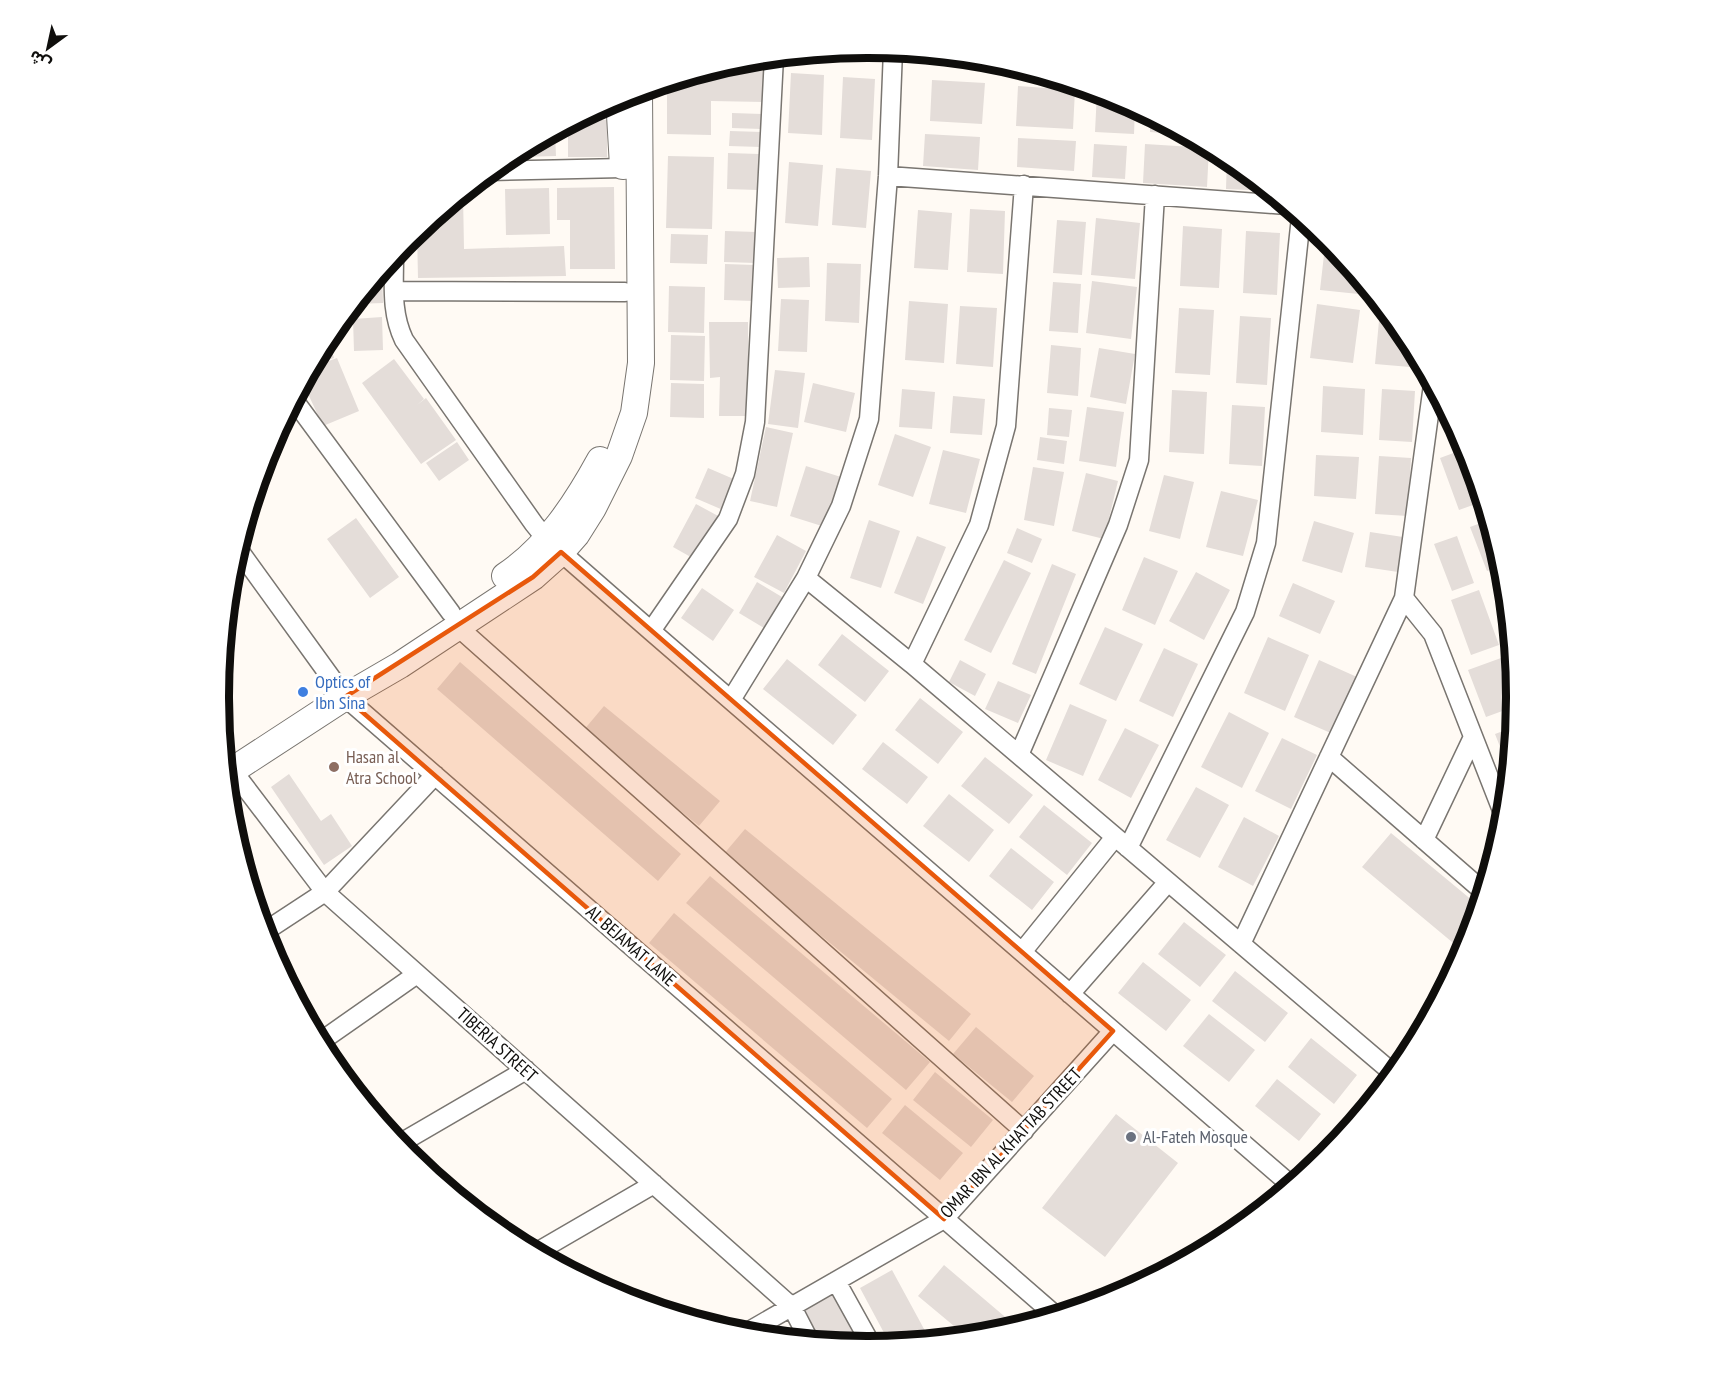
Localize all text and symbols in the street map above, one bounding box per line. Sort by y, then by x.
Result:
north arrow [18,18,78,78]
text: ش [25,46,54,75]
place label: Optics of Ibn Sina [315,670,371,714]
marker: Optics of Ibn Sina [296,685,310,699]
place label: Hasan al Atra School [346,745,418,789]
marker: Hasan al Atra School [327,760,341,774]
street label: AL BEJAMAT LANE [582,900,681,991]
street label: TIBERIA STREET [452,1002,543,1087]
street label: OMAR IBN AL KHATTAB STREET [935,1063,1086,1223]
place label: Al-Fateh Mosque [1143,1125,1248,1148]
marker: Al-Fateh Mosque [1124,1130,1138,1144]

